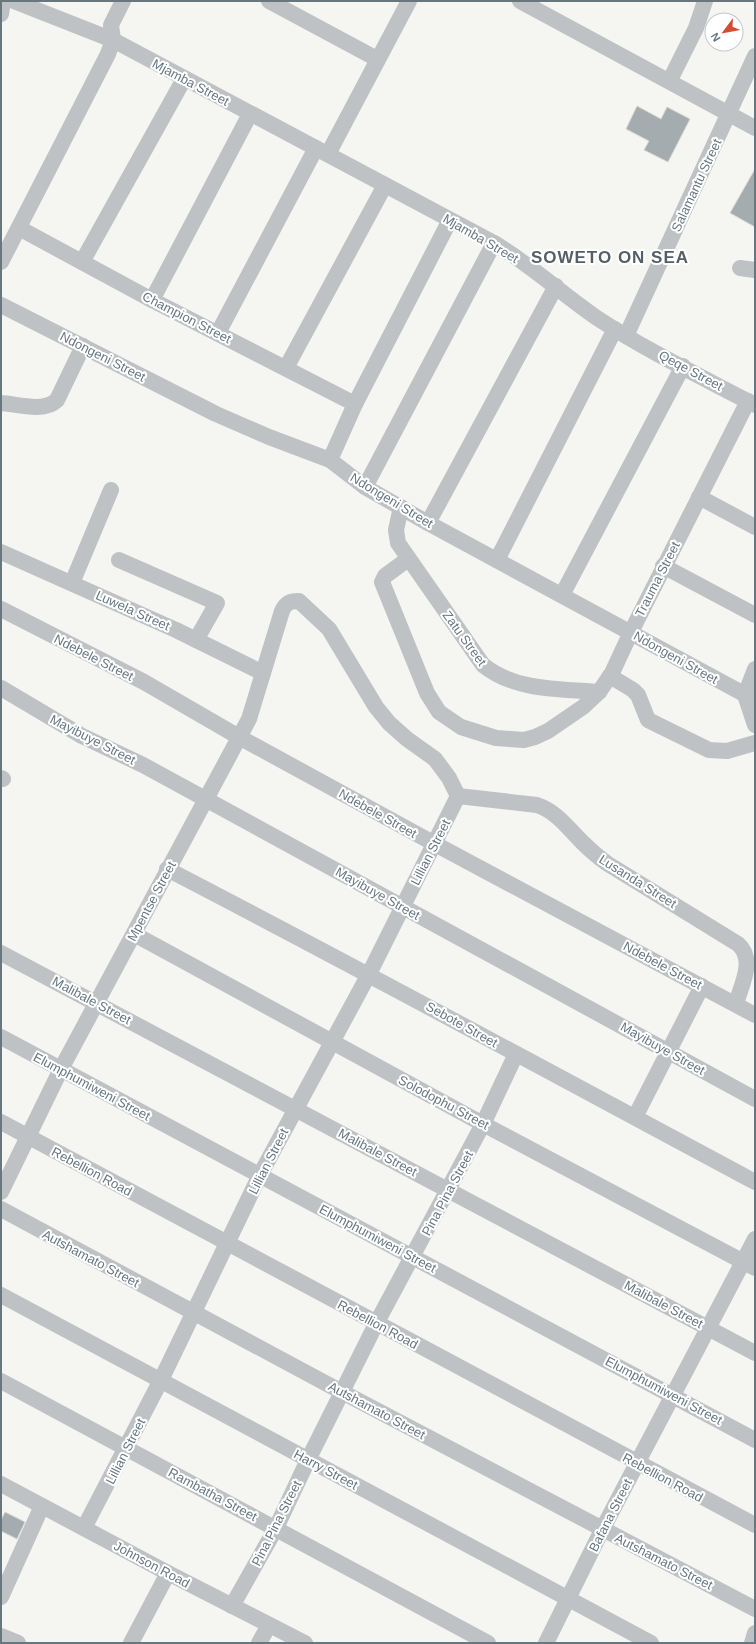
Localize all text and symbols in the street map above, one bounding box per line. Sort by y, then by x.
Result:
north arrow [704,12,744,52]
text: N [708,31,723,44]
street label: Mjamba Street [150,56,232,109]
street label: Salamantu Street [668,136,725,234]
street label: Mjamba Street [440,211,521,266]
district label: SOWETO ON SEA [531,248,689,267]
street label: Champion Street [140,289,234,346]
street label: Ndongeni Street [58,328,148,385]
street label: Qeqe Street [656,347,726,394]
street label: Ndongeni Street [348,470,436,531]
street label: Trauma Street [632,539,683,619]
street label: Luwela Street [93,587,173,634]
street label: Zatu Street [440,608,490,669]
street label: Ndongeni Street [631,628,721,687]
street label: Ndebele Street [52,631,136,684]
street label: Mayibuye Street [48,711,138,768]
street label: Ndebele Street [336,786,420,841]
street label: Lillian Street [408,817,454,888]
street label: Lusanda Street [596,852,679,911]
street label: Mpentse Street [124,858,179,944]
street label: Mayibuye Street [333,864,423,923]
street label: Ndebele Street [621,938,705,993]
street label: Malibale Street [50,973,134,1028]
street label: Sebote Street [423,999,500,1050]
street label: Mayibuye Street [618,1019,708,1078]
street label: Elumphumiweni Street [31,1049,153,1124]
street label: Solodophu Street [396,1072,492,1133]
street label: Malibale Street [336,1125,420,1180]
street label: Lillian Street [246,1126,292,1197]
street label: Rebellion Road [49,1144,135,1199]
street label: Pina Pina Street [419,1148,476,1238]
street label: Elumphumiweni Street [317,1201,439,1276]
street label: Autshamato Street [40,1227,142,1291]
street label: Malibale Street [622,1277,706,1332]
street label: Rebellion Road [335,1297,421,1352]
street label: Elumphumiweni Street [603,1353,725,1428]
street label: Autshamato Street [326,1379,428,1443]
street label: Lillian Street [103,1416,149,1487]
street label: Harry Street [291,1446,361,1493]
street label: Rebellion Road [620,1450,706,1505]
street label: Rambatha Street [166,1465,260,1524]
street label: Bafana Street [586,1476,635,1554]
street label: Pina Pina Street [248,1478,305,1568]
street label: Autshamato Street [612,1530,715,1593]
street label: Johnson Road [111,1538,192,1591]

